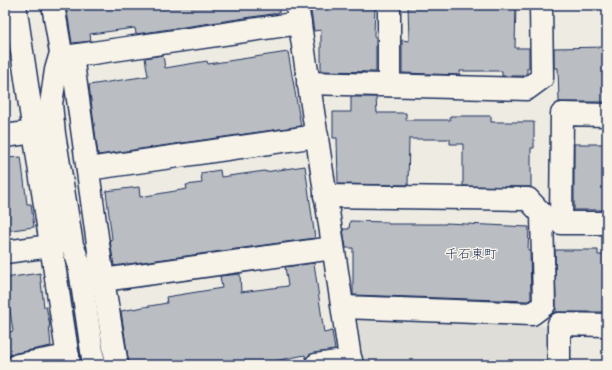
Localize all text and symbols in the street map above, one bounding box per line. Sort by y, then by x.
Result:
district label: 千石東町 [445,245,497,262]

